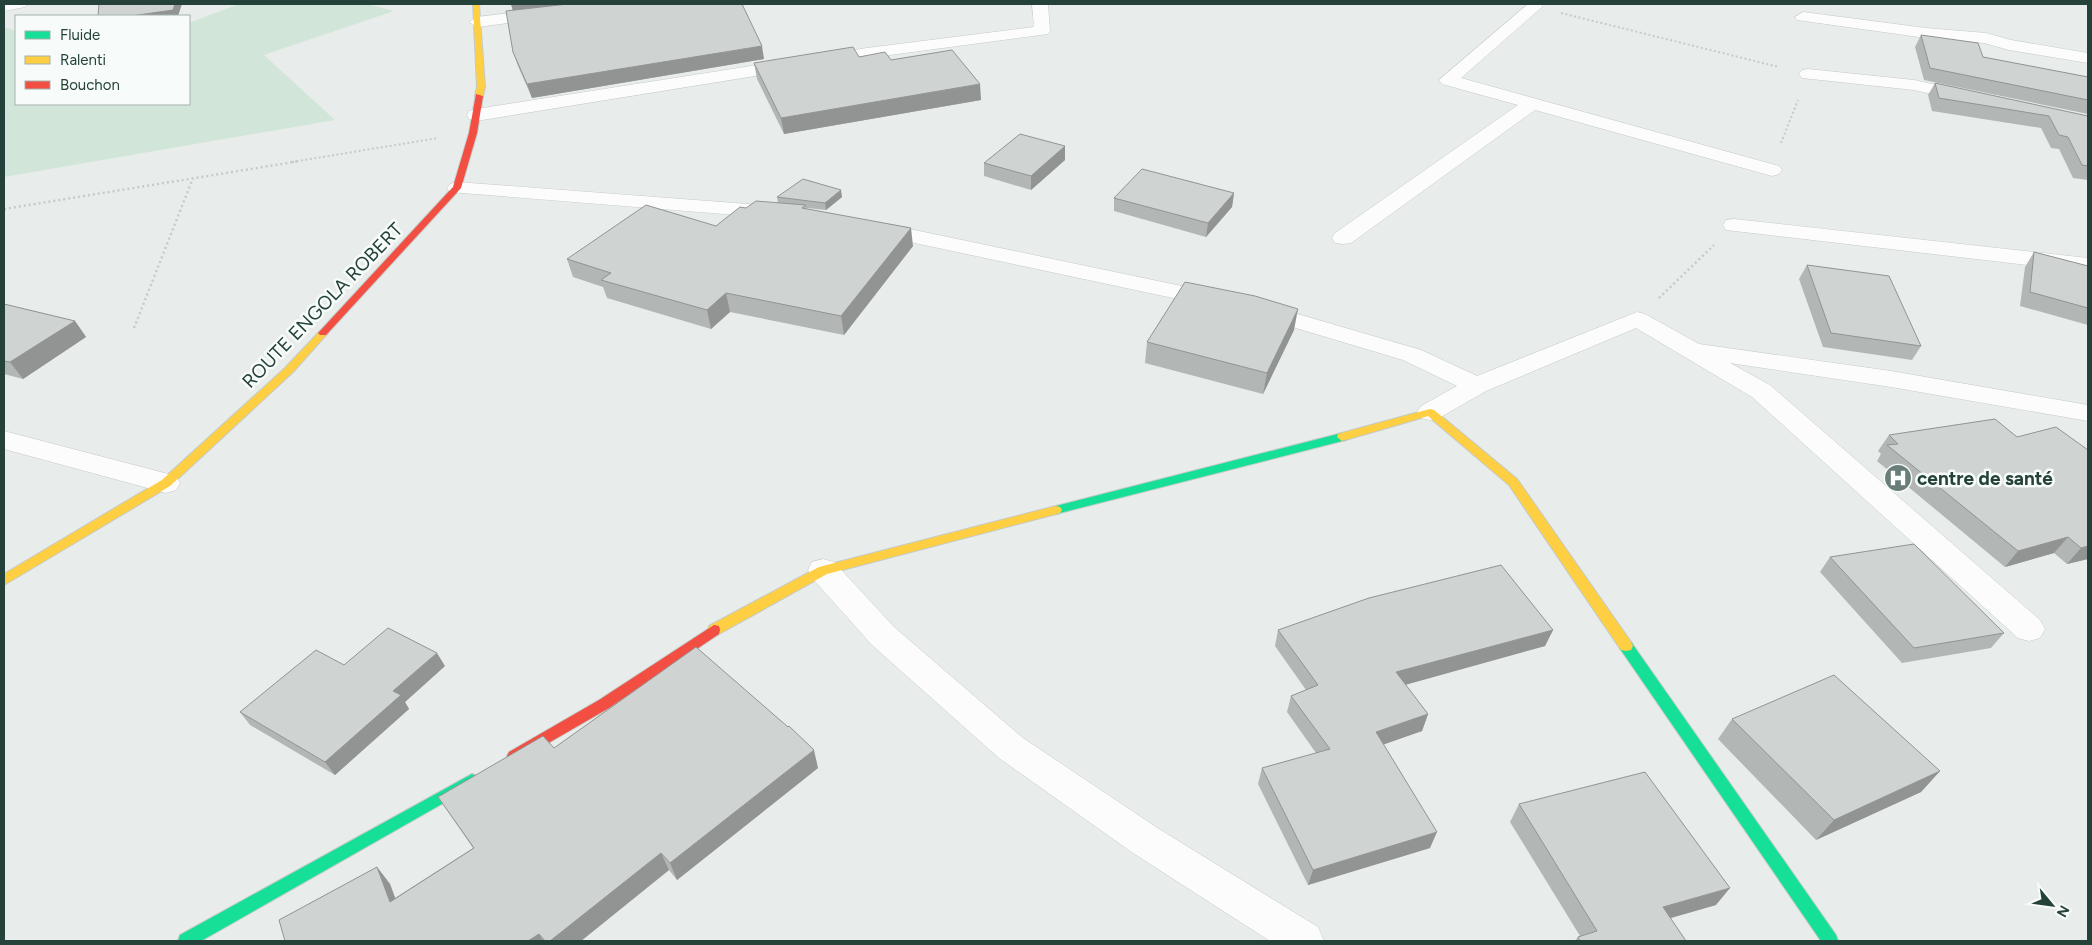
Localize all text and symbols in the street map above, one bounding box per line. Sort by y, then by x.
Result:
legend [15,15,190,105]
text: Fluide [60,26,100,44]
text: Ralenti [60,51,106,69]
text: Bouchon [60,76,120,94]
street label: ROUTE ENGOLA ROBERT [237,218,408,393]
hospital icon: centre de santé [1883,463,1913,493]
place label: centre de santé [1917,467,2053,490]
north arrow [2027,880,2077,930]
text: N [2053,902,2073,920]

